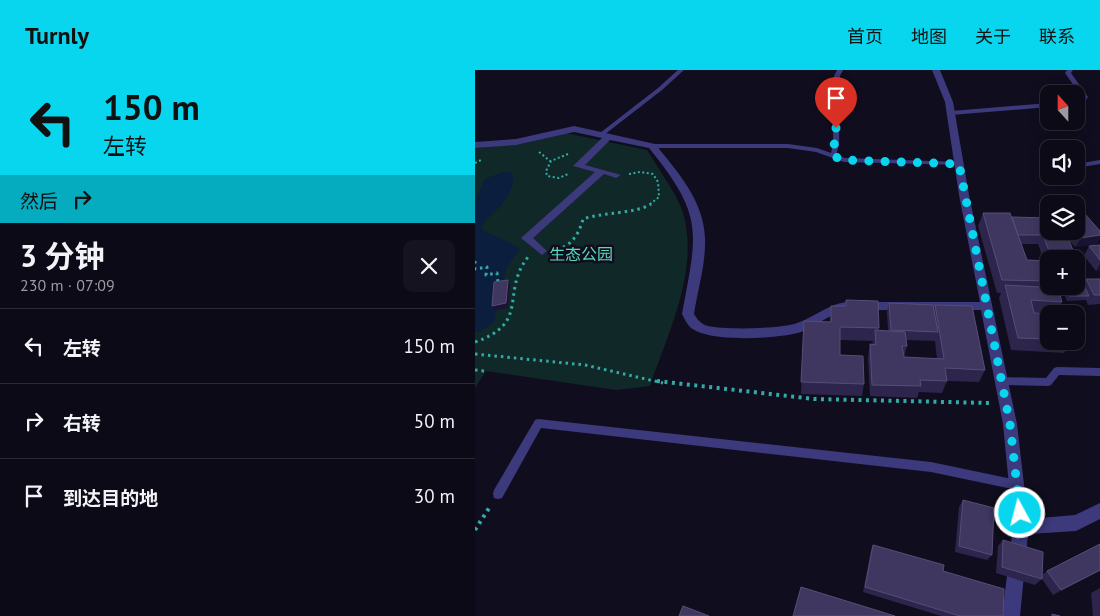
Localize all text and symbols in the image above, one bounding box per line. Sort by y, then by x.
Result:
text: Turnly [25,20,89,51]
text: 首页 [847,25,883,48]
text: 地图 [911,25,947,48]
text: 关于 [975,25,1011,48]
text: 联系 [1039,25,1075,48]
pin [815,77,857,128]
text: 150 m [103,84,200,130]
icon: arrive [822,84,850,112]
north arrow [1040,85,1085,130]
map controls [1040,85,1085,350]
icon: left [20,90,85,155]
text: 左转 [103,132,147,160]
button: sound [1040,140,1085,185]
icon: right [68,185,96,213]
text: 然后 [20,189,58,213]
button: layers [1040,195,1085,240]
text: 3 分钟 [20,236,105,275]
button: close [403,240,455,292]
park label: 生态公园 [549,244,613,264]
button: + [1040,250,1085,295]
text: 230 m · 07:09 [20,275,115,295]
button: − [1040,305,1085,350]
icon: left [20,332,48,360]
text: 150 m [403,334,455,358]
text: 左转 [63,336,101,360]
icon: right [20,407,48,435]
text: 50 m [414,409,455,433]
text: 右转 [63,411,101,435]
icon: arrive [20,482,48,510]
text: 30 m [414,484,455,508]
text: 到达目的地 [63,486,158,510]
position arrow [993,486,1045,538]

